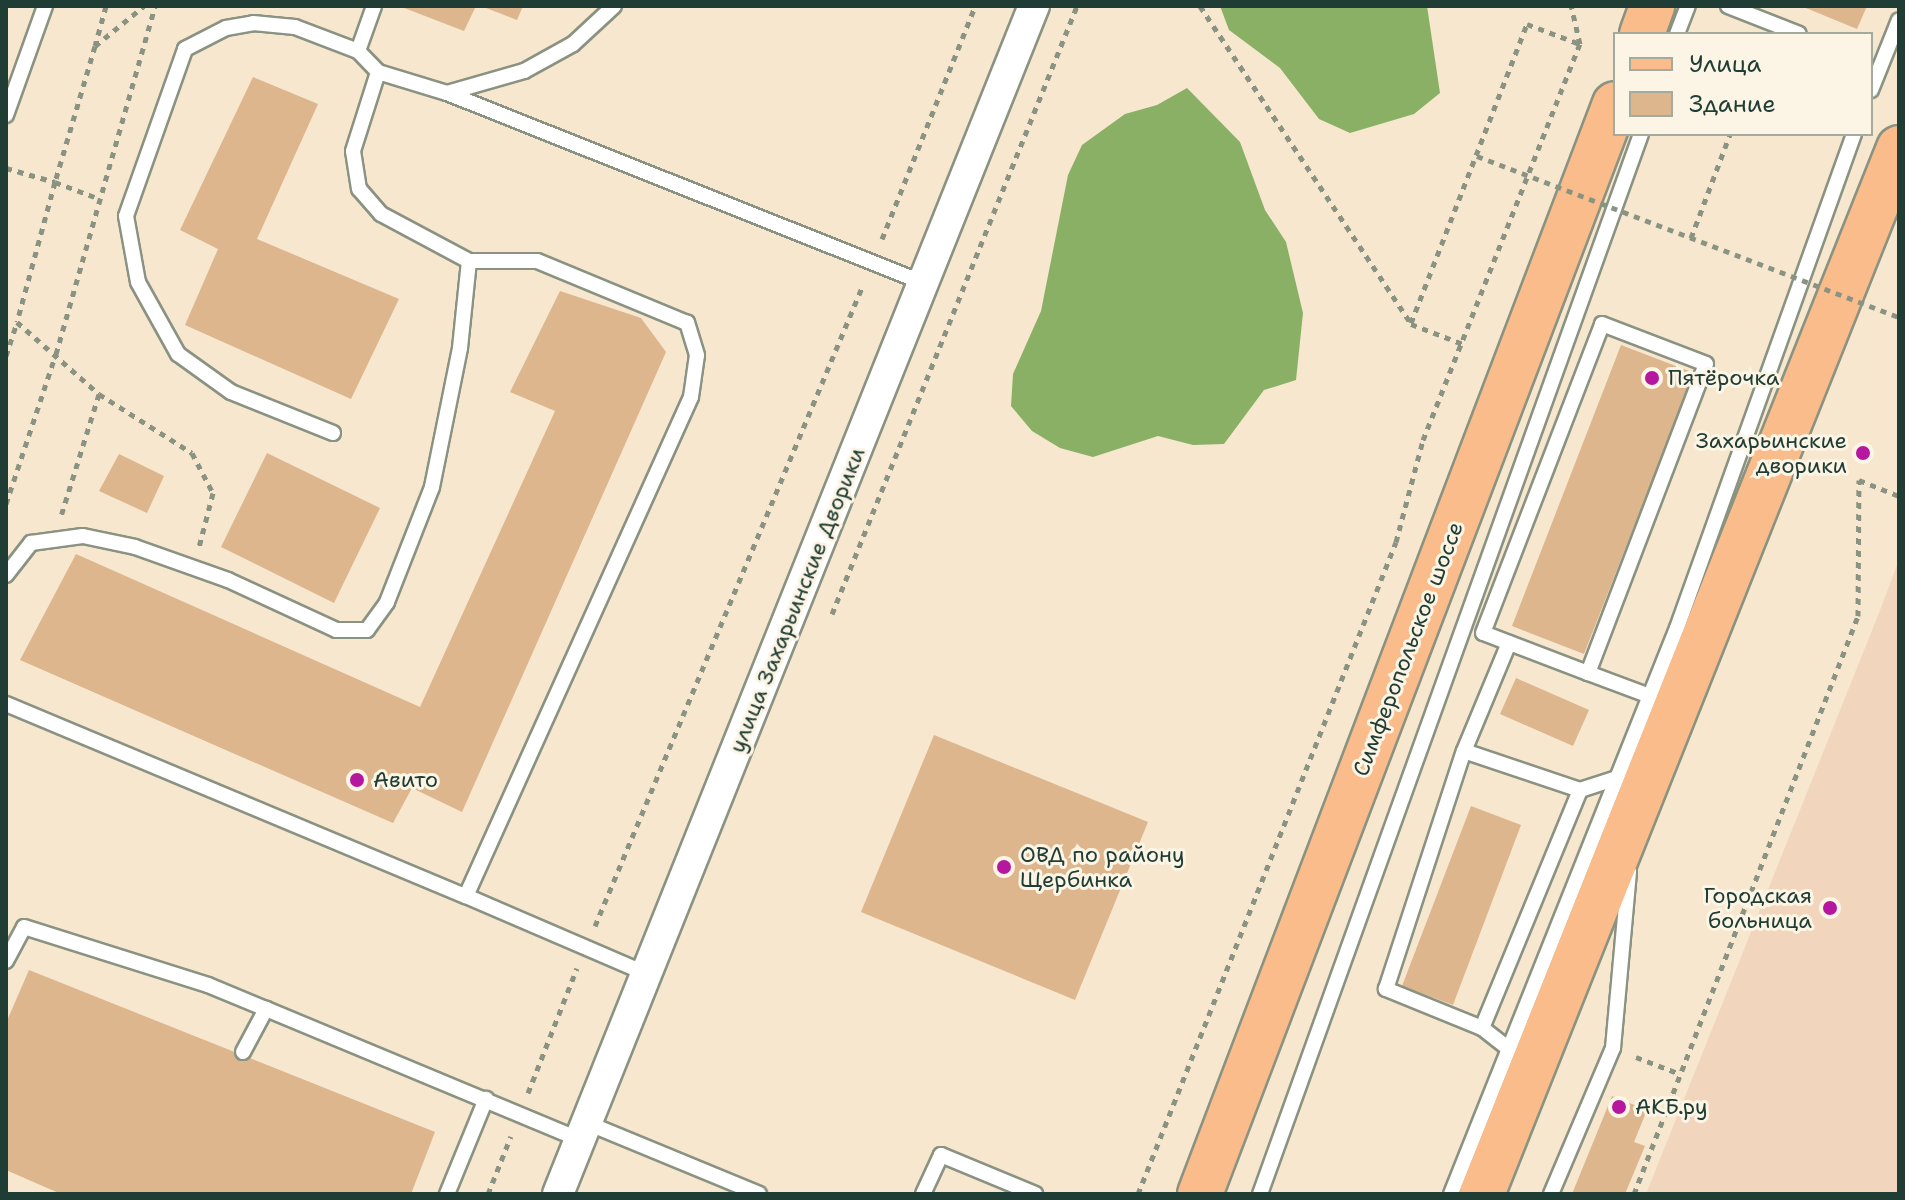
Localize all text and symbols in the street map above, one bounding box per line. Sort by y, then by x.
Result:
legend [1613,32,1873,136]
text: Улица [1689,48,1762,80]
text: Здание [1689,88,1776,120]
place label: Пятёрочка [1668,365,1779,391]
marker: Пятёрочка [1643,369,1661,387]
place label: Захарьинские дворики [1696,427,1847,478]
street label: улица Захарьинские Дворики [724,444,870,756]
marker: Захарьинские дворики [1854,444,1872,462]
street label: Симферопольское шоссе [1347,518,1469,780]
place label: Авито [373,767,438,793]
marker: Авито [348,771,366,789]
place label: ОВД по району Щербинка [1020,841,1185,892]
marker: ОВД по району Щербинка [995,858,1013,876]
place label: Городская больница [1704,882,1812,934]
marker: Городская больница [1819,897,1841,919]
place label: АКБ.ру [1635,1094,1708,1120]
marker: АКБ.ру [1610,1098,1628,1116]

